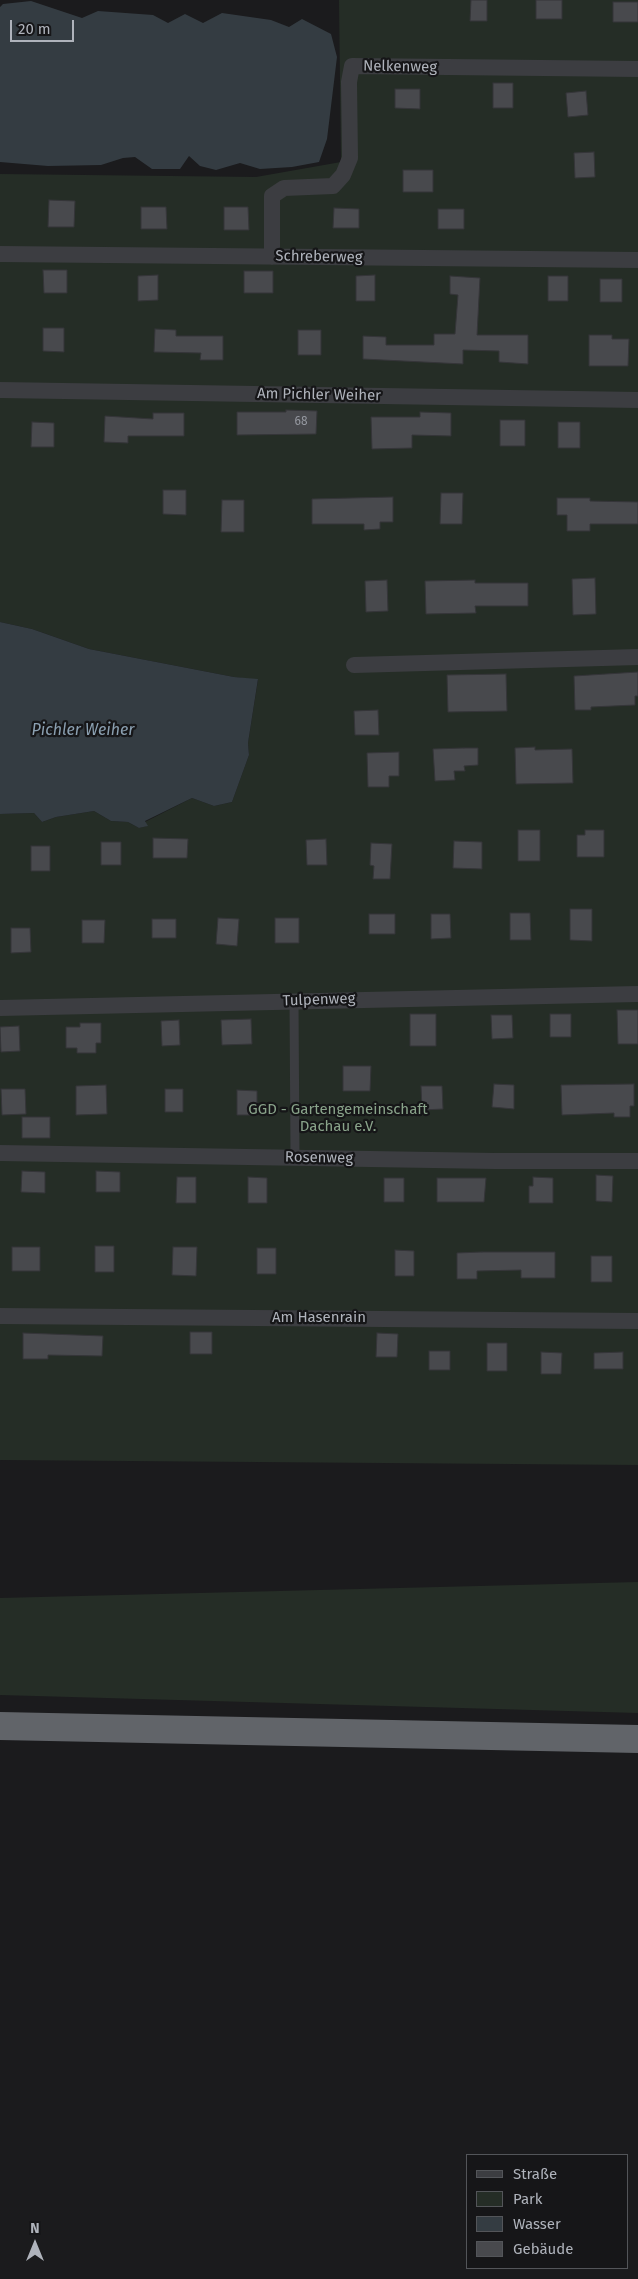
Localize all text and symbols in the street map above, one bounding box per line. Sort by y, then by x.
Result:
scale bar [12,10,76,42]
text: 20 m [18,20,51,38]
street label: Nelkenweg [363,57,437,77]
street label: Schreberweg [275,247,363,267]
street label: Am Pichler Weiher [257,385,381,405]
house number: 68 [294,415,308,429]
water label: Pichler Weiher [32,721,134,741]
street label: Tulpenweg [282,990,356,1010]
park label: GGD - Gartengemeinschaft Dachau e.V. [248,1101,428,1136]
street label: Rosenweg [285,1148,353,1168]
street label: Am Hasenrain [272,1309,366,1327]
legend [466,2154,628,2269]
text: Straße [513,2165,557,2183]
text: Park [513,2190,543,2208]
text: Wasser [513,2215,561,2233]
north arrow [10,2219,60,2269]
text: N [30,2220,40,2237]
text: Gebäude [513,2240,573,2258]

